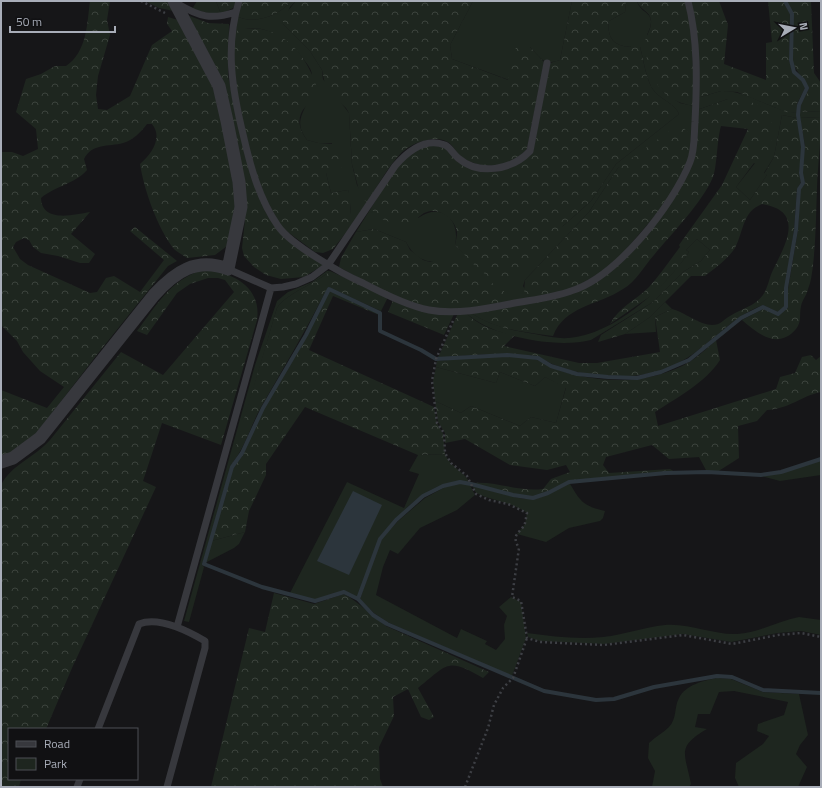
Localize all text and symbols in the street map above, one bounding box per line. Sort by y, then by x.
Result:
scale bar [10,8,115,34]
north arrow [774,8,814,48]
text: 50 m [16,12,42,31]
text: N [795,21,812,31]
legend [8,728,138,780]
text: Road [44,734,70,753]
text: Park [44,754,67,773]

